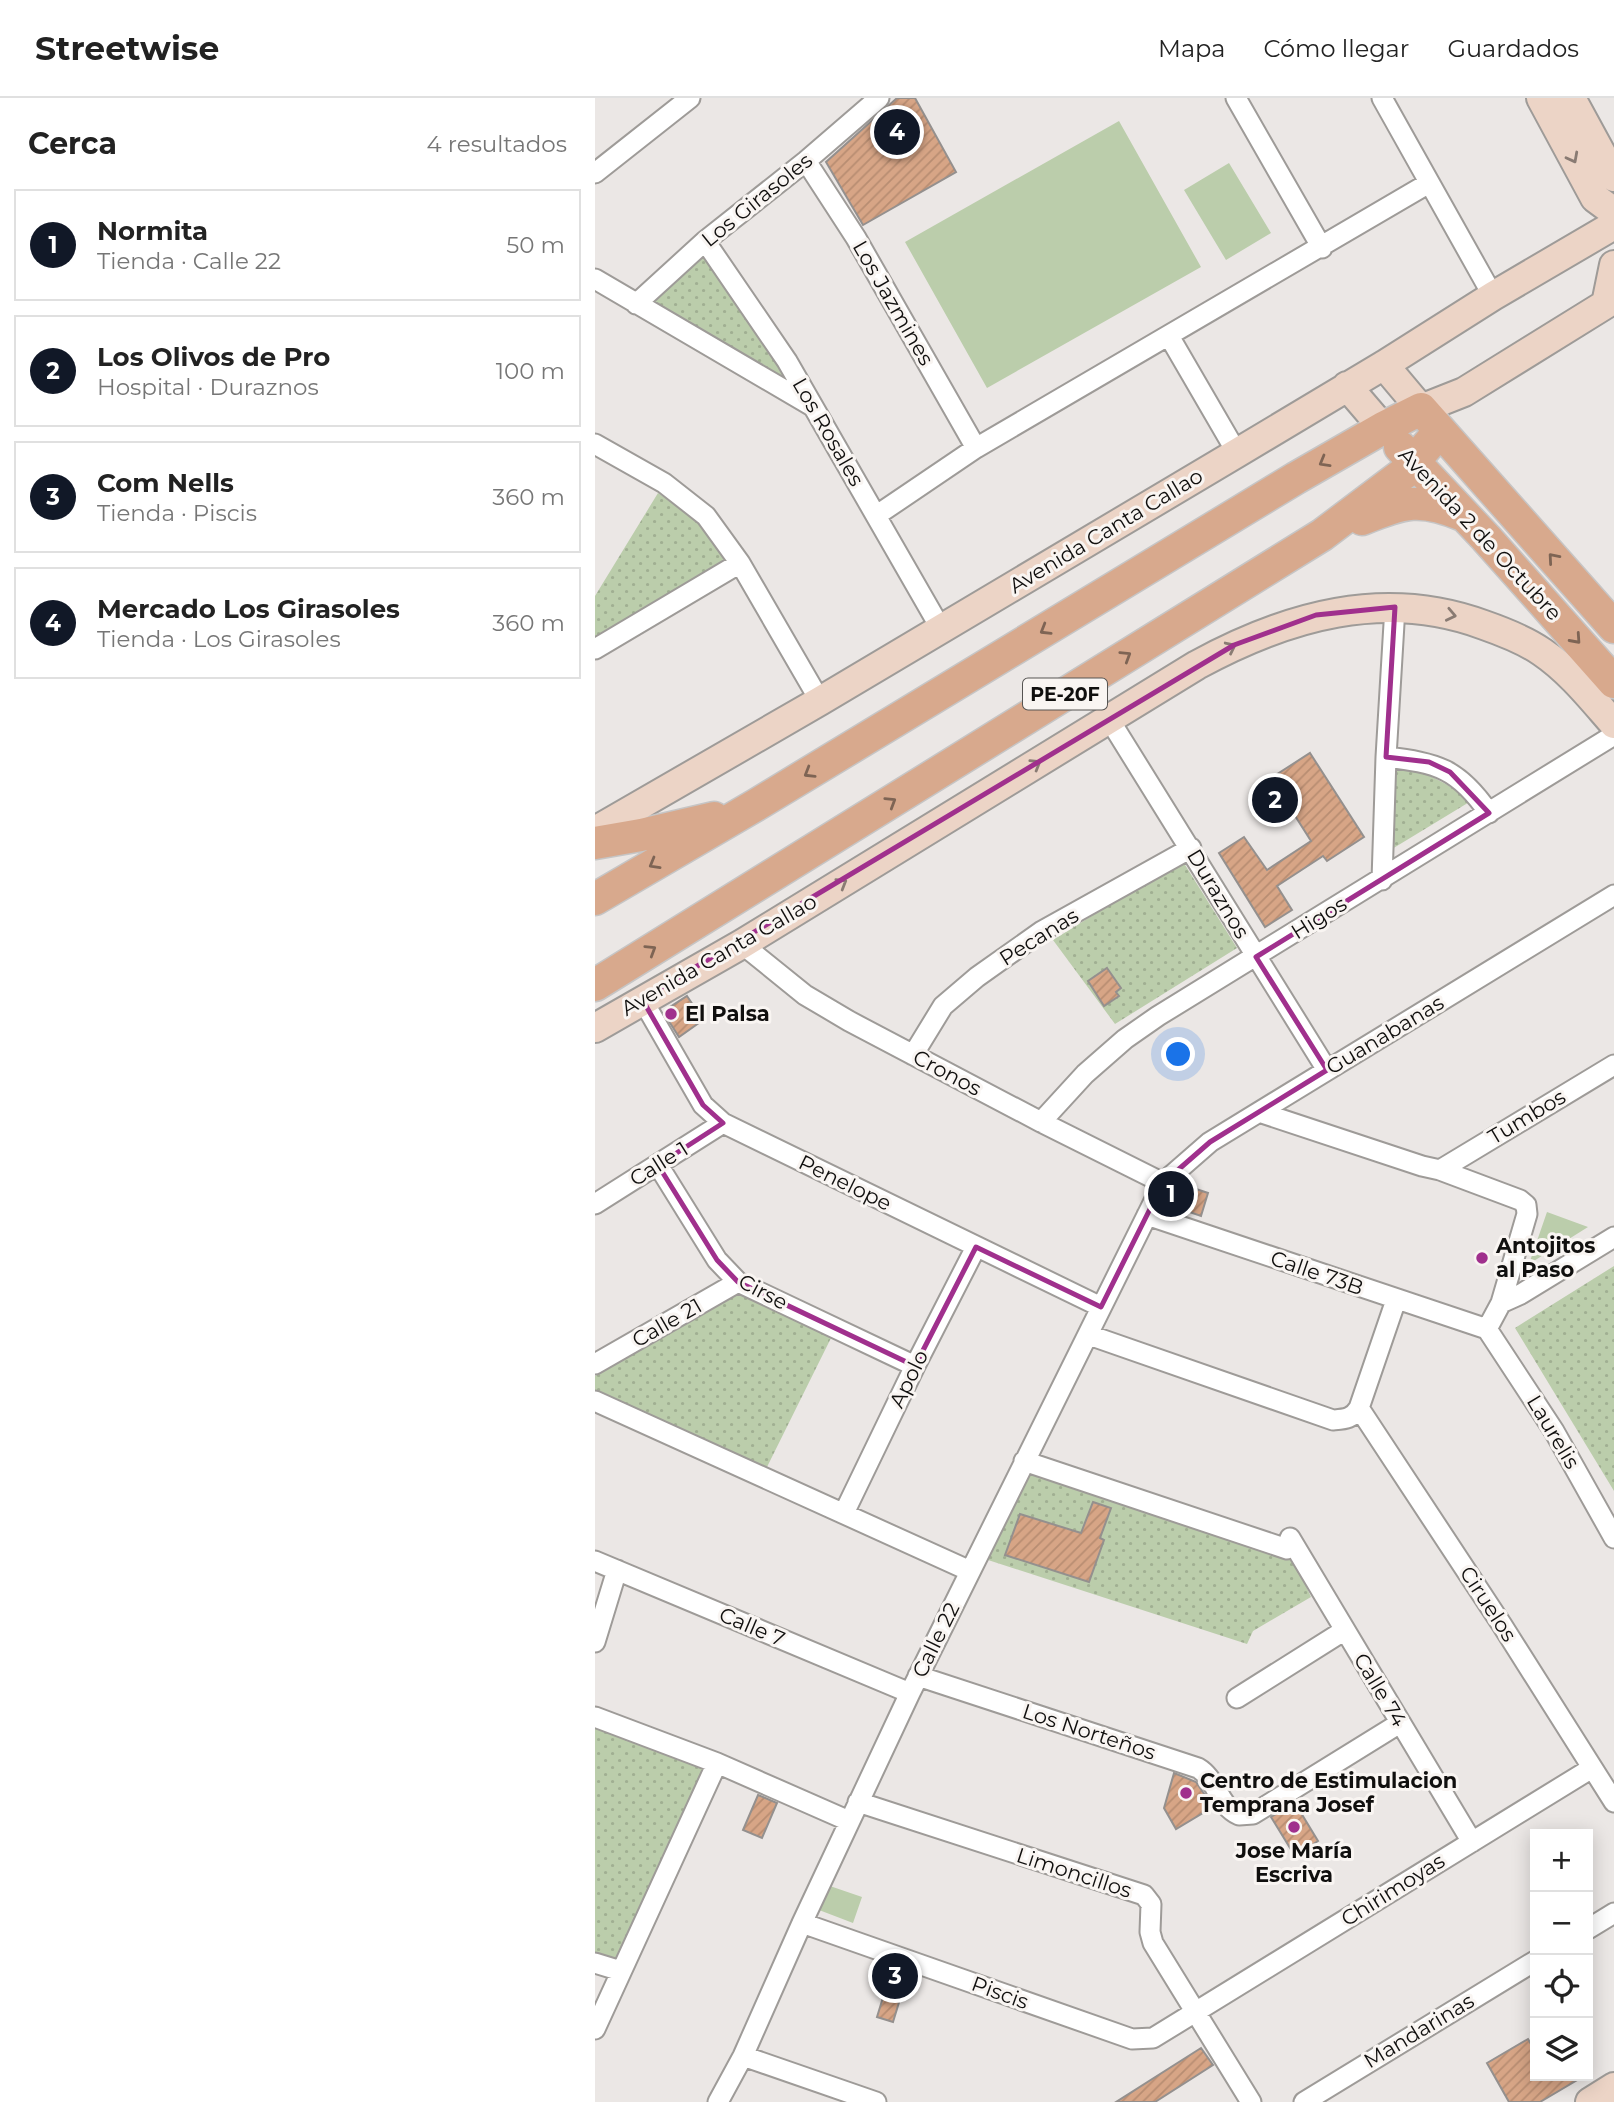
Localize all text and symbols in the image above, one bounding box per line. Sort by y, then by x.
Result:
text: Streetwise [35,28,219,68]
text: Mapa [1158,34,1225,63]
text: Cómo llegar [1263,34,1409,63]
text: Guardados [1447,34,1579,63]
pin: 4 [874,106,920,158]
text: Cerca [28,125,117,162]
text: 4 resultados [427,130,567,158]
street label: Los Girasoles [696,147,817,252]
one-way arrow [1565,151,1578,163]
text: Normita [97,215,208,247]
text: 1 [48,231,58,259]
text: 50 m [506,231,565,259]
street label: Los Jazmines [848,236,939,370]
text: Tienda · Calle 22 [97,247,281,275]
text: Los Olivos de Pro [97,341,330,373]
text: 2 [46,357,60,385]
text: 100 m [496,357,565,385]
text: Hospital · Duraznos [97,373,319,401]
street label: Los Rosales [787,373,869,490]
street label: Avenida 2 de Octubre [1394,442,1567,625]
one-way arrow [1319,453,1332,466]
street label: Avenida Canta Callao [1004,463,1207,598]
text: Com Nells [97,467,234,499]
text: 3 [46,483,60,511]
text: 360 m [492,483,565,511]
text: Tienda · Piscis [97,499,257,527]
one-way arrow [1549,553,1561,566]
text: Mercado Los Girasoles [97,593,400,625]
one-way arrow [1445,607,1457,622]
text: 4 [45,609,61,637]
text: 360 m [492,609,565,637]
one-way arrow [1040,622,1053,635]
text: Tienda · Los Girasoles [97,625,341,653]
one-way arrow [1568,631,1580,644]
one-way arrow [1224,641,1236,655]
one-way arrow [1118,652,1131,665]
road number: PE-20F [1023,678,1107,709]
one-way arrow [1028,759,1041,772]
one-way arrow [803,765,816,778]
pin: 2 [1252,774,1298,826]
one-way arrow [883,797,896,810]
street label: Duraznos [1182,845,1255,943]
one-way arrow [649,856,662,869]
one-way arrow [834,878,847,891]
street label: Avenida Canta Callao [617,888,821,1021]
street label: Higos [1286,891,1351,944]
street label: Pecanas [995,903,1083,971]
one-way arrow [644,945,657,958]
street label: Guanabanas [1321,990,1448,1079]
place label: El Palsa [685,1001,770,1026]
marker: El Palsa [663,1006,679,1022]
your location [1161,1037,1195,1071]
street label: Cronos [909,1044,986,1101]
street label: Tumbos [1484,1084,1570,1149]
street label: Calle 1 [625,1136,693,1191]
street label: Penelope [795,1149,896,1216]
pin: 1 [1148,1168,1194,1220]
place label: Antojitos al Paso [1495,1233,1595,1282]
street label: Calle 73B [1267,1245,1367,1300]
marker: Antojitos al Paso [1474,1250,1490,1266]
street label: Cirse [734,1268,792,1315]
street label: Calle 21 [628,1293,706,1352]
street label: Apolo [884,1346,933,1412]
street label: Laurelis [1522,1390,1585,1473]
street label: Ciruelos [1455,1561,1522,1646]
street label: Calle 22 [907,1598,964,1681]
street label: Calle 7 [716,1602,789,1652]
street label: Calle 74 [1349,1648,1412,1731]
street label: Los Norteños [1019,1698,1159,1765]
place label: Centro de Estimulacion Temprana Josef [1200,1768,1457,1817]
marker: Centro de Estimulacion Temprana Josef [1178,1785,1194,1801]
marker: Jose María Escriva [1286,1819,1302,1835]
map controls [1530,1829,1593,2081]
button: + [1530,1829,1593,1892]
place label: Jose María Escriva [1235,1838,1352,1887]
street label: Limoncillos [1013,1842,1135,1903]
street label: Chirimoyas [1336,1848,1449,1931]
button: − [1530,1892,1593,1955]
pin: 3 [872,1950,918,2002]
button: locate [1530,1955,1593,2018]
street label: Piscis [968,1971,1032,2014]
street label: Mandarinas [1359,1988,1478,2073]
button: layers [1530,2018,1593,2081]

